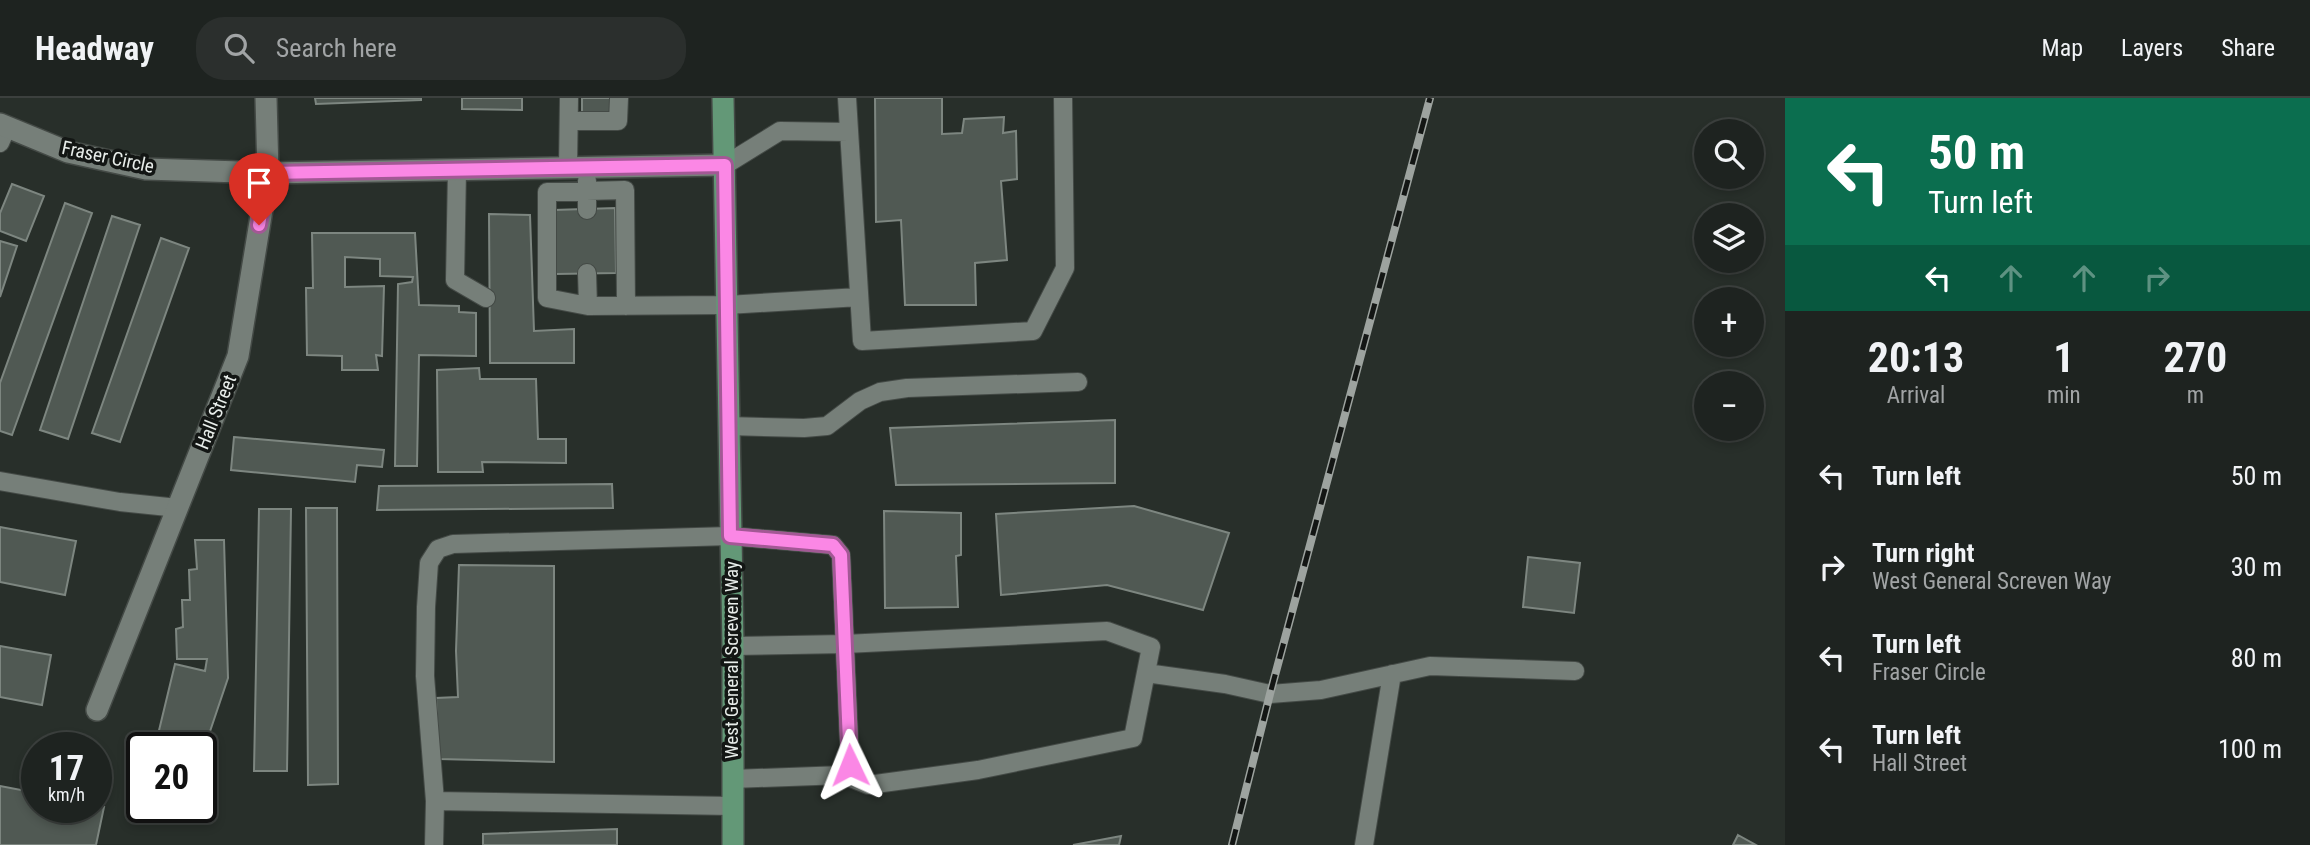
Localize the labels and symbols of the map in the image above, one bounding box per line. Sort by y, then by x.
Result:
street label: Fraser Circle [60,136,156,178]
pin [229,153,289,225]
street label: Hall Street [191,371,241,453]
street label: West General Screven Way [720,561,743,759]
position arrow [813,728,887,802]
speed limit sign: 20 [126,732,217,823]

